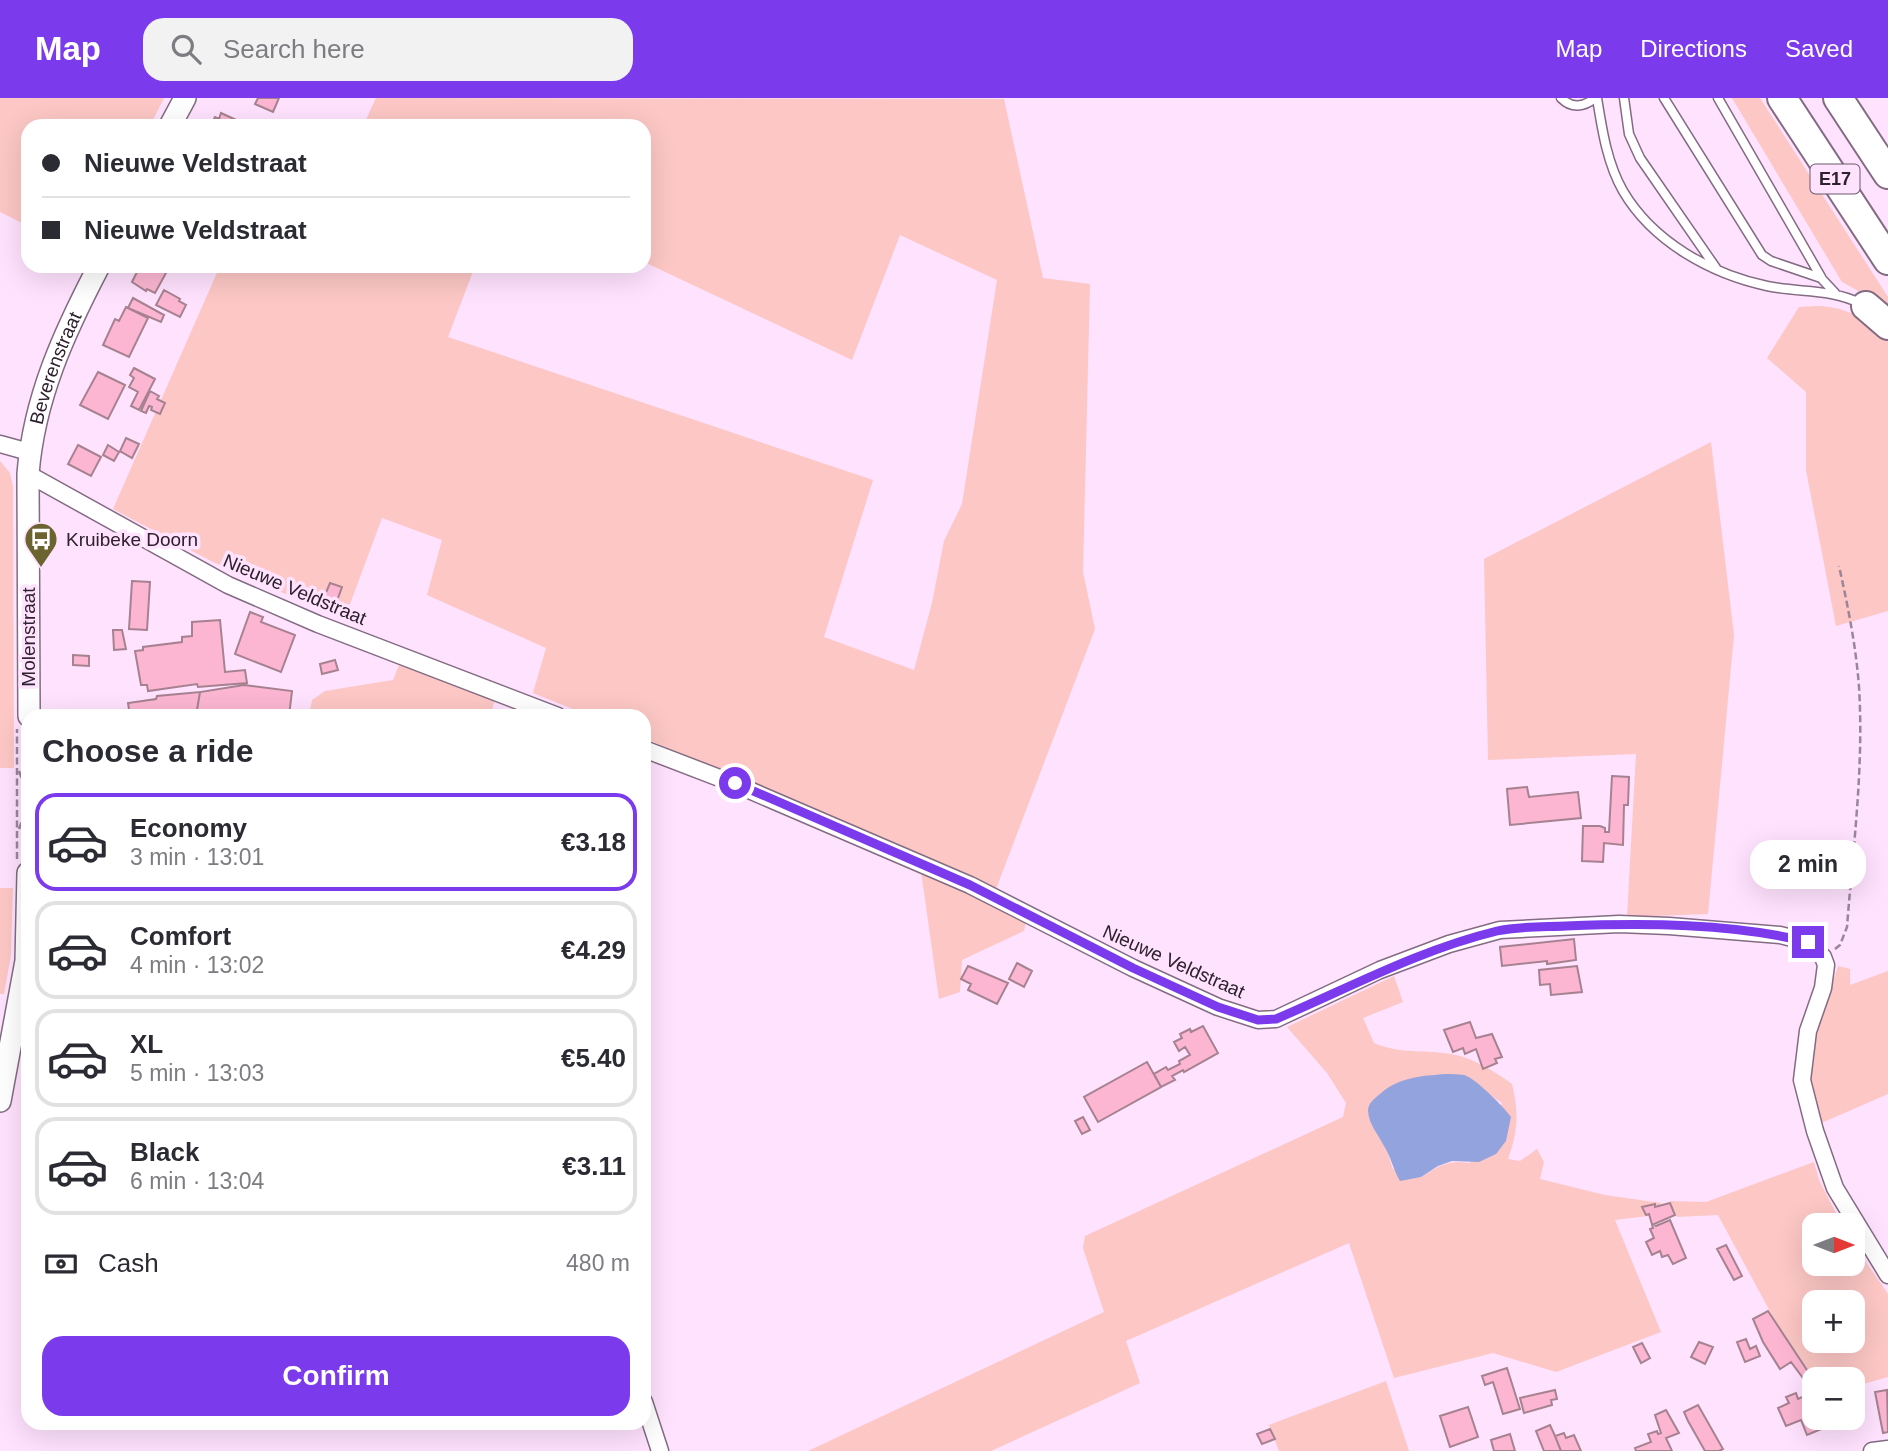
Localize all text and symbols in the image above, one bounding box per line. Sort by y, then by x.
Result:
search box [143,18,633,81]
text: Map [35,30,101,67]
icon: search [167,30,205,68]
text: Search here [223,34,365,64]
text: Map [1556,35,1602,62]
text: Directions [1640,35,1747,62]
text: Saved [1785,35,1853,62]
text: Nieuwe Veldstraat [84,148,307,178]
road number: E17 [1811,164,1860,194]
text: Nieuwe Veldstraat [84,215,307,245]
street label: Beverenstraat [26,308,86,426]
bus stop icon: Kruibeke Doorn [22,520,60,569]
place label: Kruibeke Doorn [66,529,198,550]
street label: Nieuwe Veldstraat [220,550,370,629]
street label: Molenstraat [18,587,39,687]
text: Choose a ride [42,733,254,769]
route start [719,767,751,799]
icon: car [46,811,109,874]
text: Economy [130,813,247,843]
text: €3.18 [561,827,626,857]
callout: 2 min [1750,840,1866,890]
text: 3 min · 13:01 [130,844,264,870]
text: 2 min [1778,851,1838,877]
icon: car [46,919,109,982]
text: Comfort [130,921,231,951]
street label: Nieuwe Veldstraat [1100,921,1249,1002]
route end [1792,926,1824,958]
text: €4.29 [561,935,626,965]
text: 4 min · 13:02 [130,952,264,978]
icon: car [46,1027,109,1090]
text: XL [130,1029,163,1059]
text: €5.40 [561,1043,626,1073]
text: 5 min · 13:03 [130,1060,264,1086]
icon: car [46,1135,109,1198]
text: Black [130,1137,199,1167]
text: €3.11 [562,1151,626,1181]
text: 6 min · 13:04 [130,1168,264,1194]
north arrow [1802,1213,1866,1276]
map controls [1802,1213,1865,1430]
icon: cash [42,1245,80,1283]
text: Cash [98,1248,159,1278]
text: 480 m [566,1250,630,1276]
button: + [1802,1290,1865,1353]
button: Confirm [42,1336,630,1416]
button: − [1802,1367,1865,1430]

